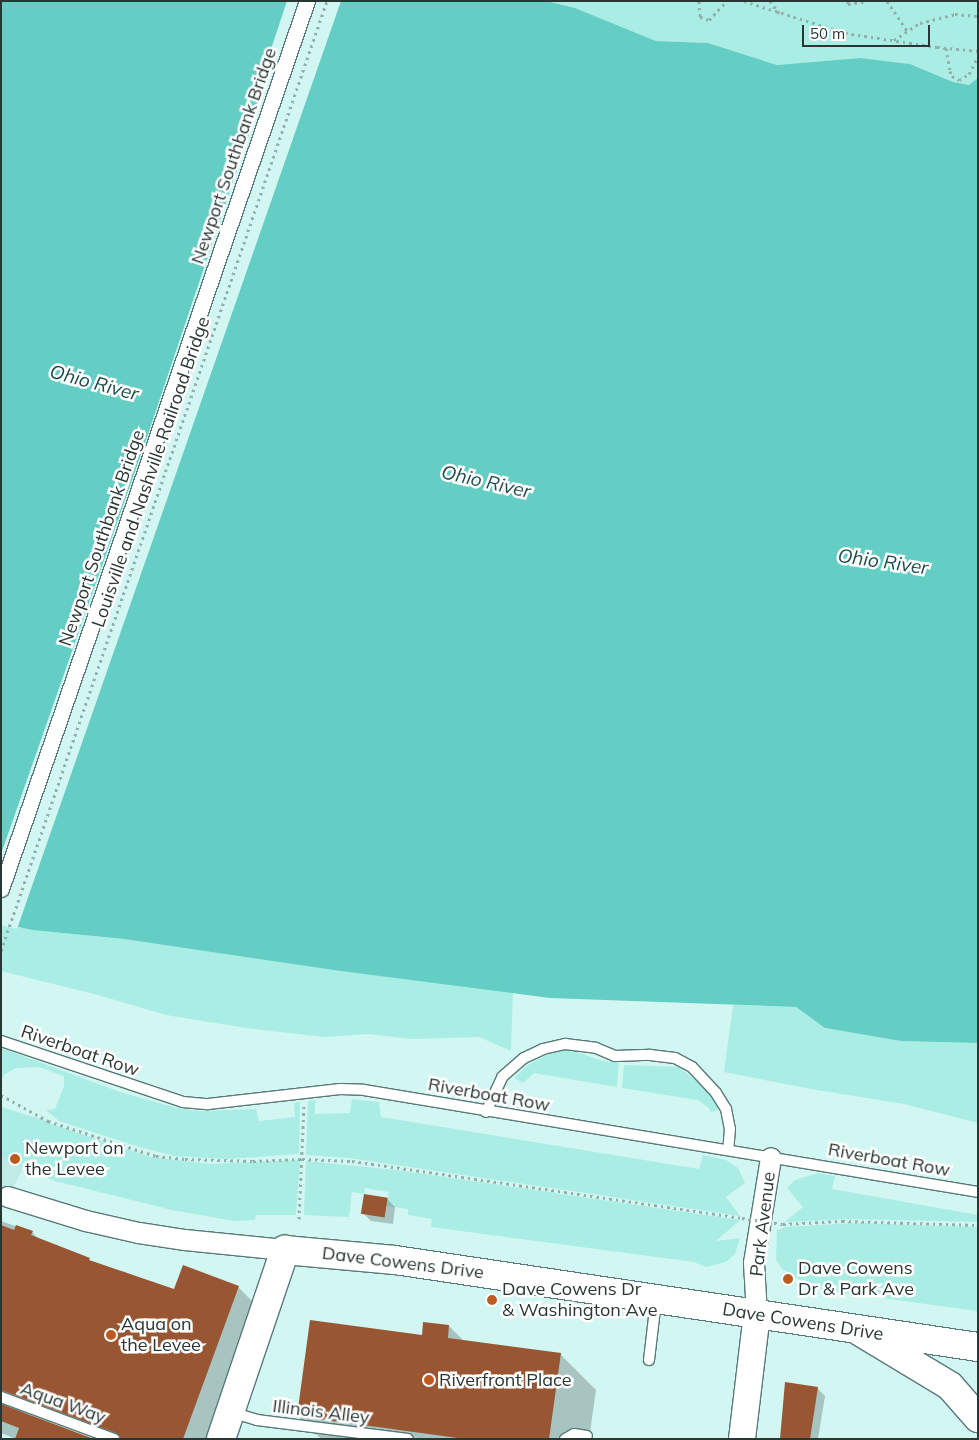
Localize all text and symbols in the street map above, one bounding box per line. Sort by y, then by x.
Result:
scale bar [804,15,932,47]
text: 50 m [810,24,845,43]
street label: Newport Southbank Bridge [187,45,281,267]
street label: Louisville and Nashville Railroad Bridge [88,314,214,630]
water label: Ohio River [47,360,141,406]
street label: Newport Southbank Bridge [55,427,149,649]
water label: Ohio River [439,461,533,503]
water label: Ohio River [836,544,930,580]
street label: Riverboat Row [18,1021,142,1081]
street label: Riverboat Row [426,1074,552,1116]
place label: Newport on the Levee [25,1138,124,1180]
street label: Riverboat Row [826,1139,952,1181]
marker: Newport on the Levee [9,1153,21,1165]
street label: Park Avenue [746,1170,780,1278]
street label: Dave Cowens Drive [321,1242,485,1284]
place label: Dave Cowens Dr & Park Ave [798,1258,914,1300]
marker: Dave Cowens Dr & Park Ave [782,1273,794,1285]
place label: Dave Cowens Dr & Washington Ave [502,1279,657,1322]
marker: Dave Cowens Dr & Washington Ave [486,1294,498,1306]
street label: Dave Cowens Drive [721,1299,885,1345]
place label: Aqua on the Levee [121,1314,201,1356]
marker: Aqua on the Levee [105,1329,117,1341]
place label: Riverfront Place [439,1369,572,1391]
marker: Riverfront Place [423,1374,435,1386]
street label: Aqua Way [17,1378,109,1428]
street label: Illinois Alley [271,1395,371,1429]

